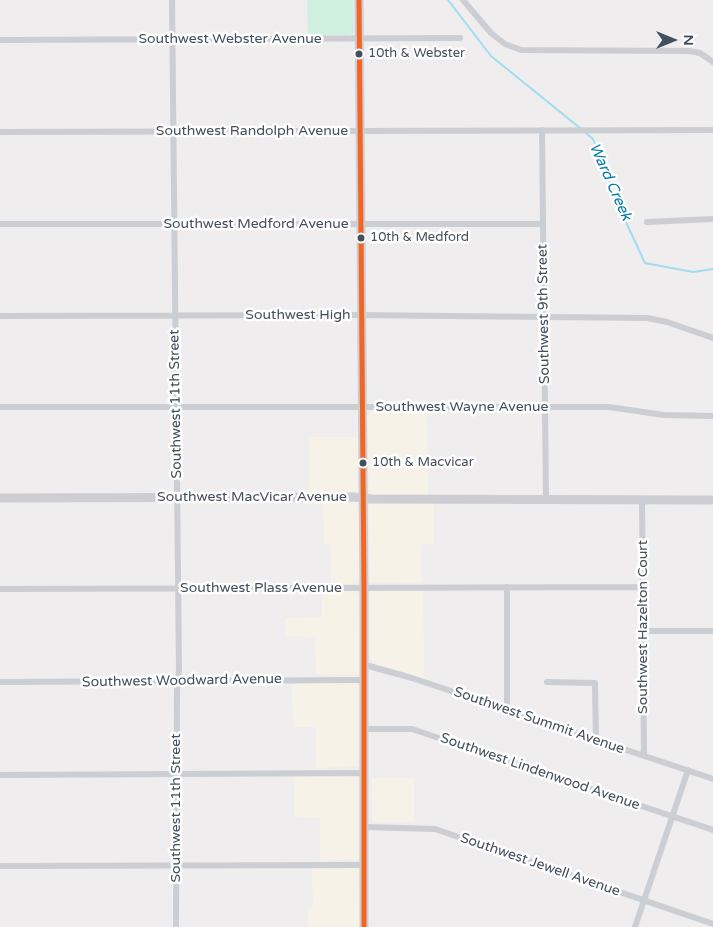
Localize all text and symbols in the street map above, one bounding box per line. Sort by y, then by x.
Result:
north arrow [648,15,698,65]
street label: Southwest Webster Avenue [138,31,322,47]
text: N [680,34,697,46]
place label: 10th & Webster [368,46,465,62]
marker: 10th & Webster [354,49,364,59]
street label: Southwest Randolph Avenue [156,123,348,139]
water label: Ward Creek [585,140,635,224]
street label: Southwest Medford Avenue [163,216,349,232]
place label: 10th & Medford [370,230,469,246]
marker: 10th & Medford [356,233,366,243]
street label: Southwest 9th Street [534,244,554,384]
street label: Southwest High [245,307,351,323]
street label: Southwest 11th Street [166,329,186,479]
street label: Southwest Wayne Avenue [375,399,549,415]
place label: 10th & Macvicar [372,455,474,471]
marker: 10th & Macvicar [358,458,368,468]
street label: Southwest MacVicar Avenue [157,489,347,505]
street label: Southwest Hazelton Court [635,540,651,714]
street label: Southwest Plass Avenue [180,580,342,596]
street label: Southwest Woodward Avenue [82,671,282,691]
street label: Southwest Summit Avenue [452,684,626,758]
street label: Southwest Lindenwood Avenue [438,730,642,814]
street label: Southwest 11th Street [168,733,184,883]
street label: Southwest Jewell Avenue [458,830,622,900]

